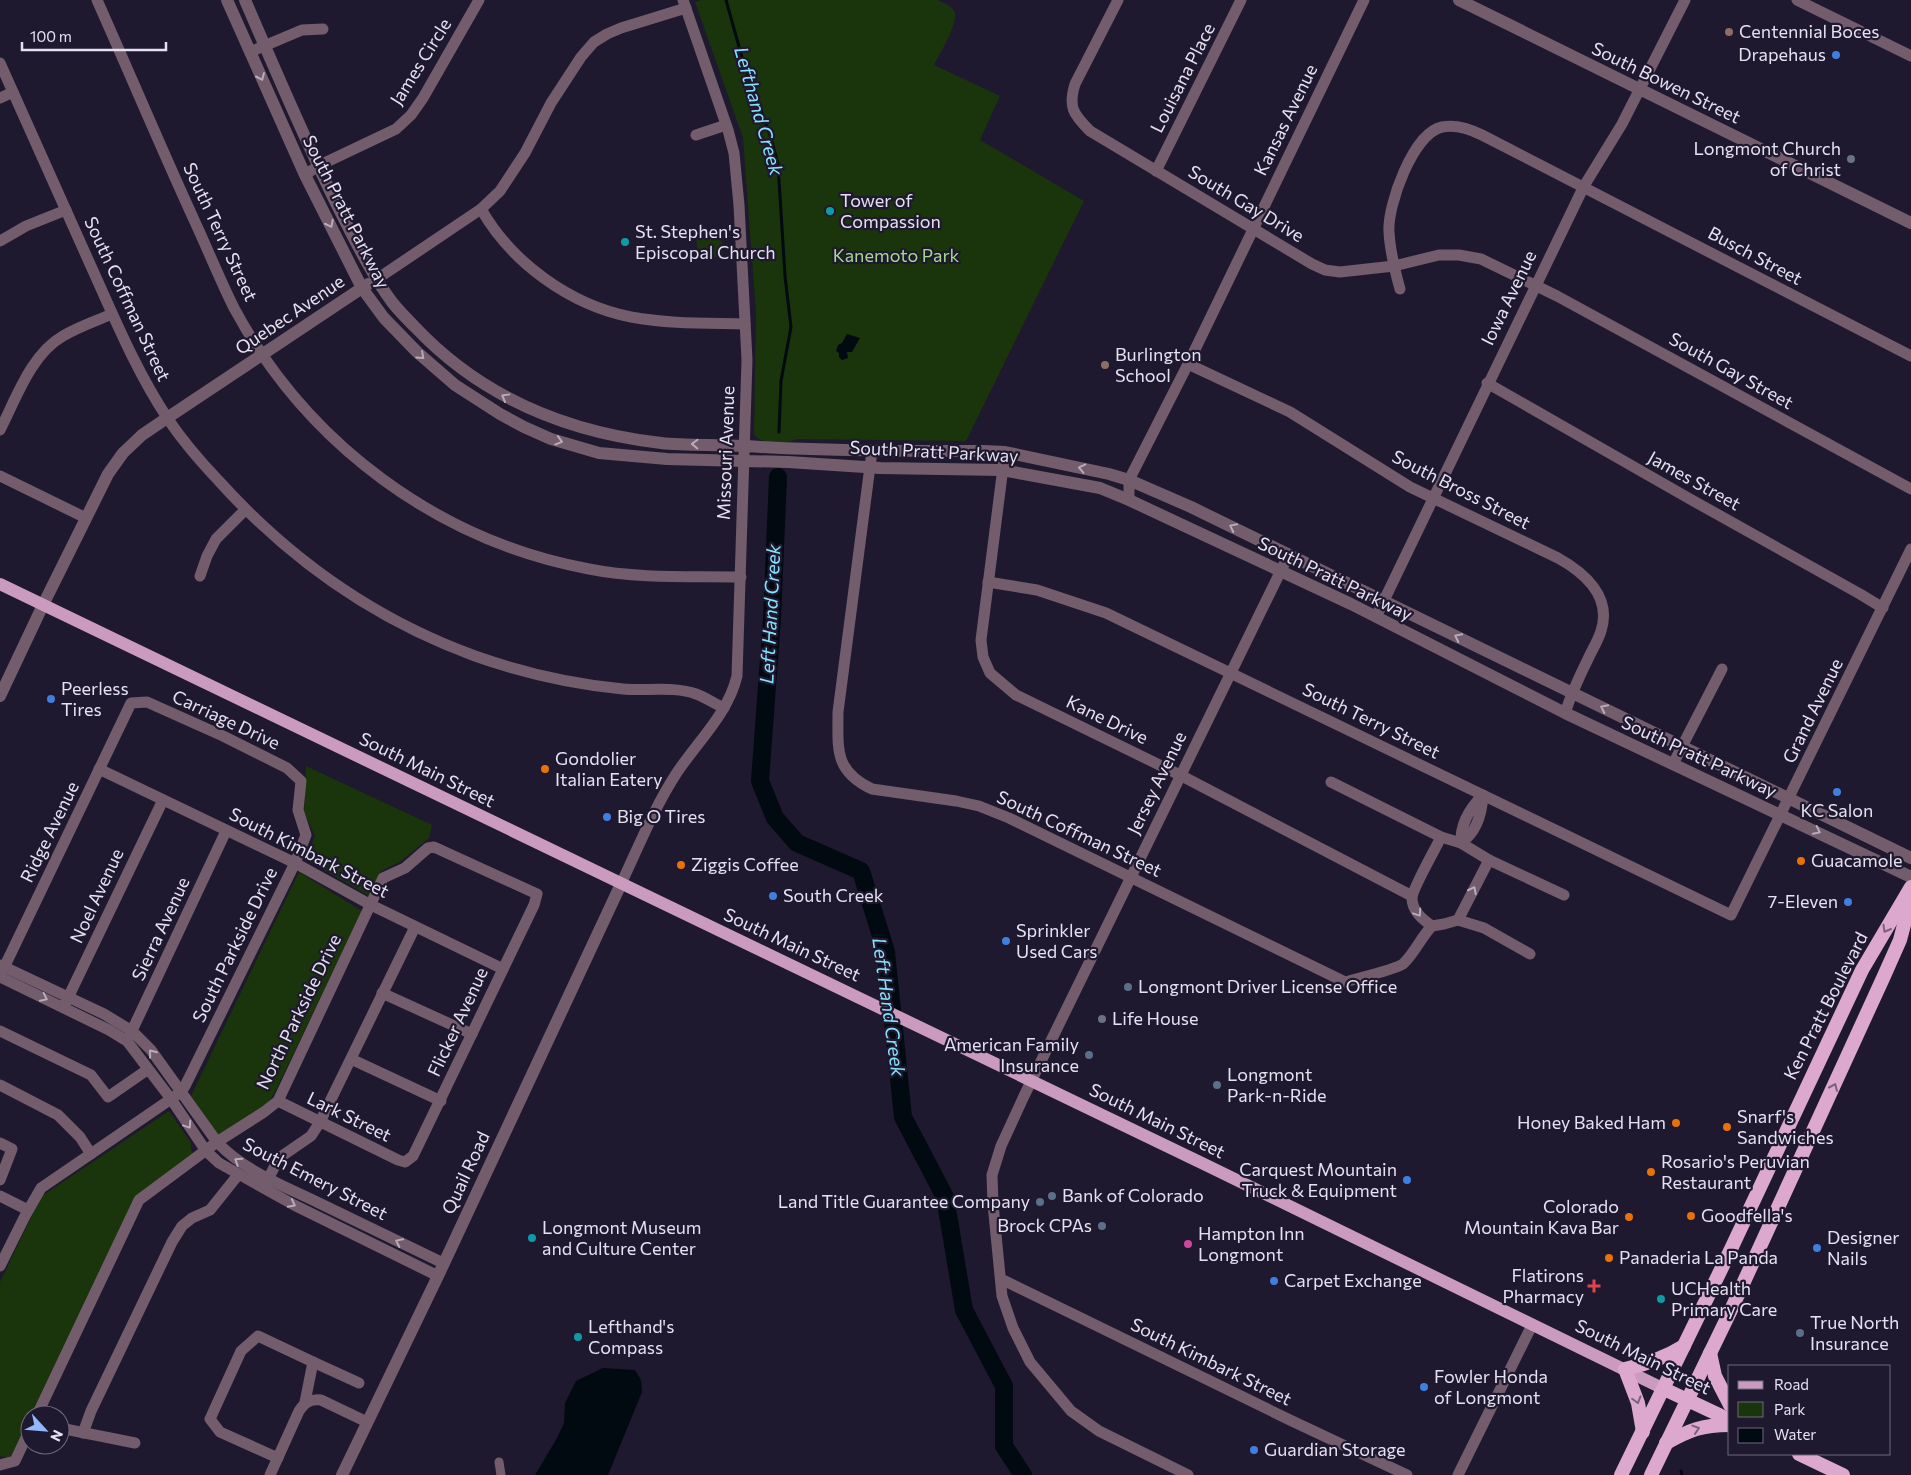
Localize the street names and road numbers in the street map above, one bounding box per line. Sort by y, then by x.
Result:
street label: James Circle [385,14,456,109]
street label: Louisana Place [1145,19,1219,136]
street label: South Bowen Street [1588,37,1744,128]
street label: Kansas Avenue [1249,60,1322,179]
street label: South Pratt Parkway [299,131,395,292]
street label: South Terry Street [179,159,263,304]
street label: South Gay Drive [1185,160,1308,246]
street label: South Coffman Street [80,213,176,384]
street label: Busch Street [1705,221,1806,289]
street label: Iowa Avenue [1476,247,1540,348]
street label: Quebec Avenue [231,270,348,359]
street label: South Gay Street [1666,327,1797,413]
street label: Missouri Avenue [712,385,738,520]
street label: South Pratt Parkway [849,436,1019,466]
street label: South Bross Street [1389,445,1534,533]
street label: James Street [1644,446,1745,515]
street label: South Pratt Parkway [1255,531,1416,625]
street label: Grand Avenue [1777,655,1847,767]
street label: South Terry Street [1299,677,1444,763]
street label: Carriage Drive [169,685,284,754]
street label: Kane Drive [1063,690,1152,748]
street label: South Pratt Parkway [1618,710,1781,802]
street label: South Main Street [356,727,499,811]
street label: Jersey Avenue [1122,727,1191,838]
street label: Ridge Avenue [15,777,83,886]
street label: South Coffman Street [994,785,1165,881]
street label: South Kimbark Street [226,802,393,902]
street label: Noel Avenue [65,845,128,946]
street label: South Parkside Drive [187,863,281,1026]
street label: Sierra Avenue [127,873,194,984]
street label: South Main Street [721,903,864,985]
street label: Ken Pratt Boulevard [1778,928,1872,1083]
street label: North Parkside Drive [251,930,345,1093]
street label: Flicker Avenue [422,963,492,1080]
street label: South Main Street [1086,1078,1229,1162]
street label: Lark Street [304,1086,395,1146]
street label: Quail Road [436,1128,494,1217]
street label: South Emery Street [240,1132,391,1224]
street label: South Kimbark Street [1127,1313,1295,1410]
street label: South Main Street [1572,1314,1715,1398]

